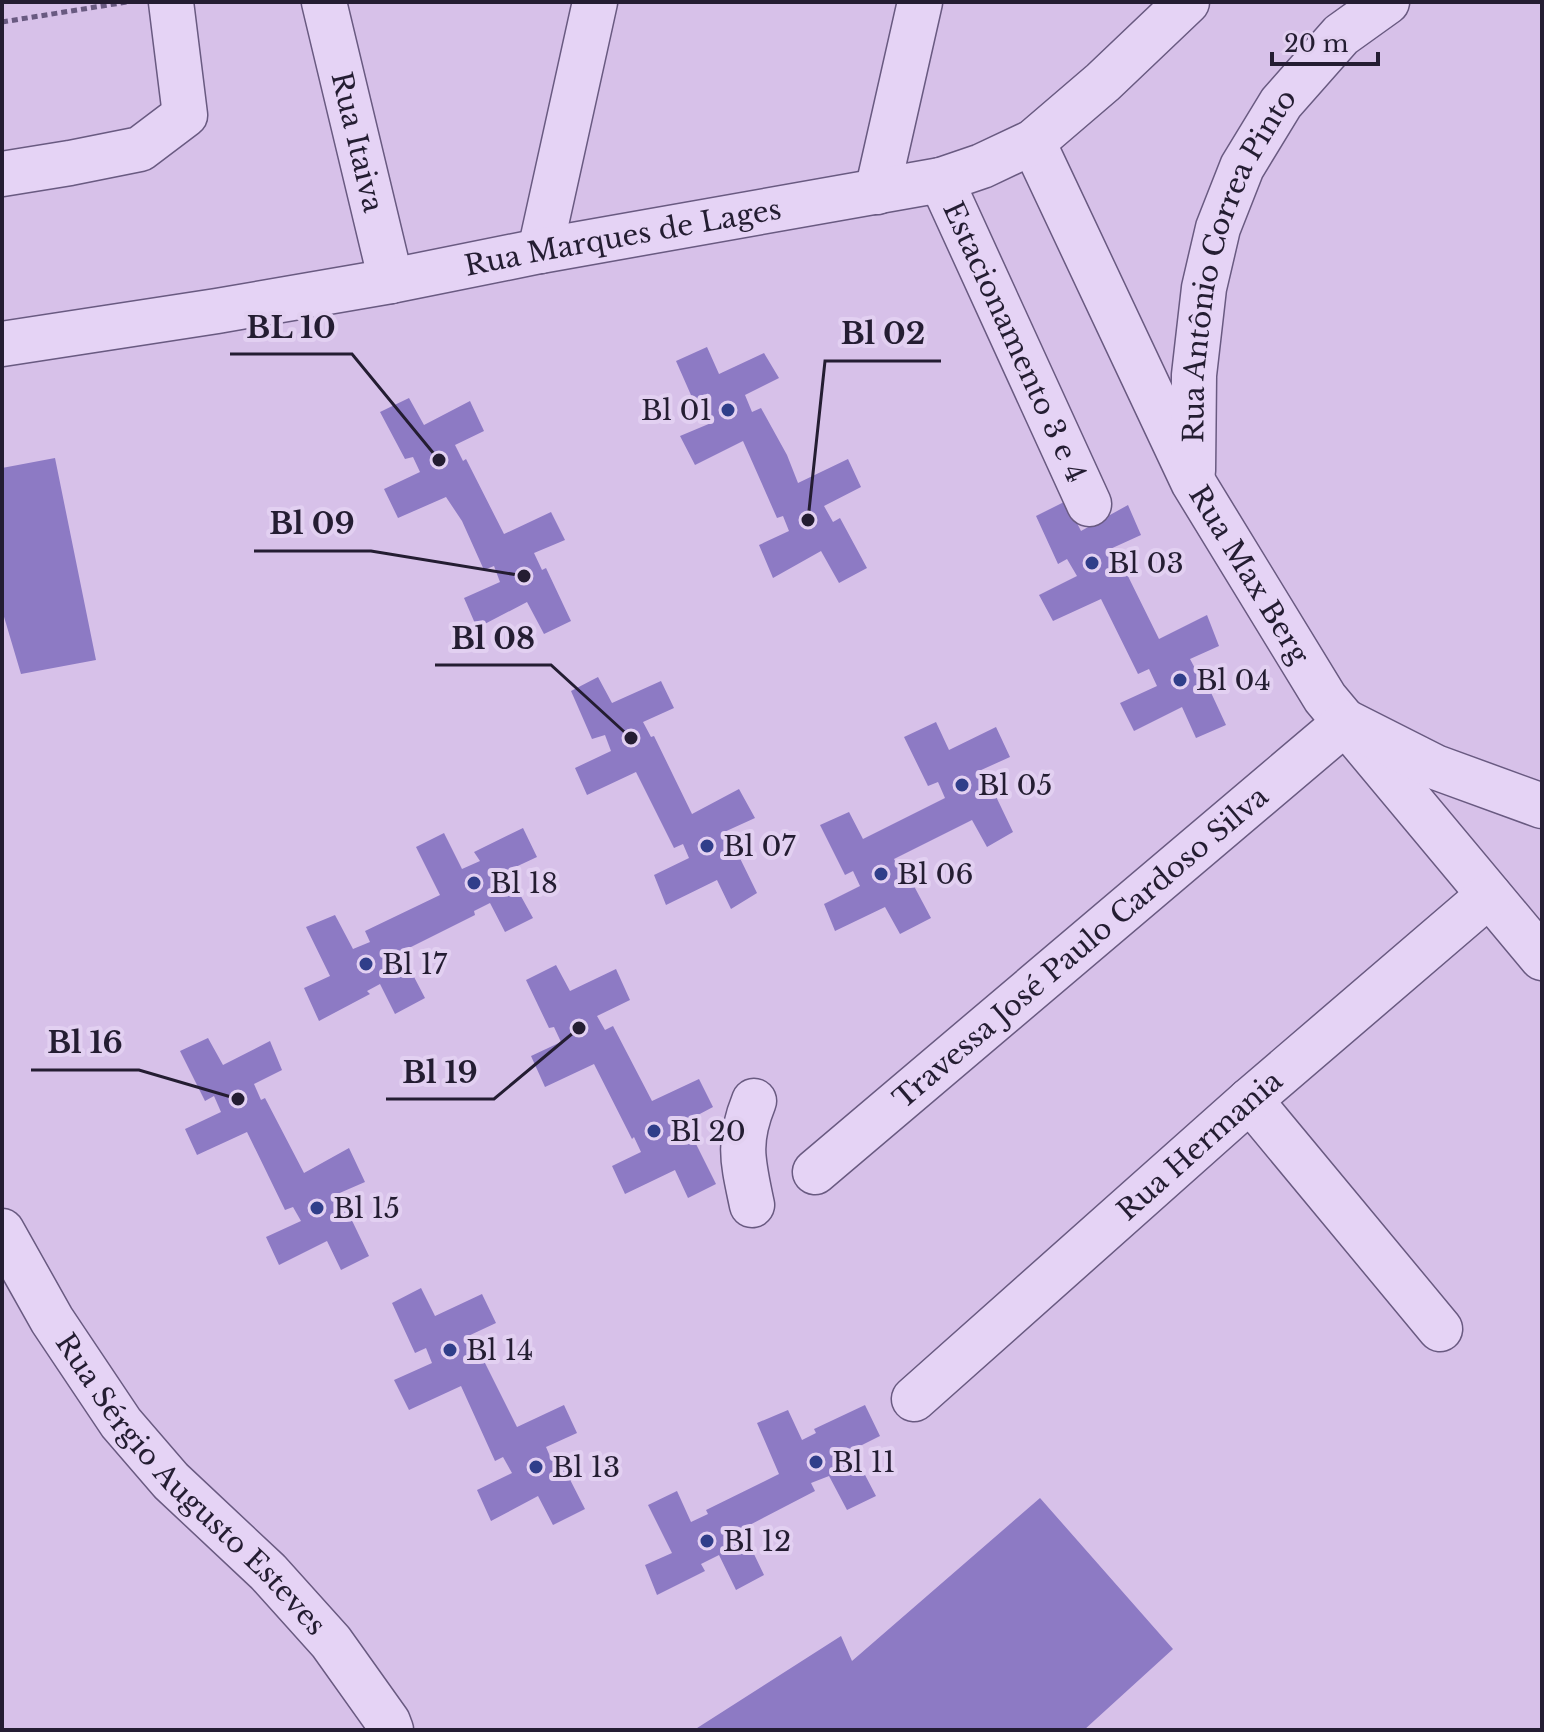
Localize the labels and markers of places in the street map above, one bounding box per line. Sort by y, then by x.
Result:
callout: BL 10 [230,300,352,354]
callout: Bl 02 [825,307,941,361]
place label: Bl 01 [641,393,712,428]
marker: Bl 01 [719,401,737,419]
callout: Bl 09 [254,497,371,551]
place label: Bl 03 [1108,546,1184,581]
marker: Bl 03 [1083,554,1101,572]
callout: Bl 08 [435,611,551,665]
place label: Bl 04 [1196,663,1271,698]
marker: Bl 04 [1171,671,1189,689]
place label: Bl 05 [978,768,1053,803]
marker: Bl 05 [953,776,971,794]
place label: Bl 07 [723,829,797,864]
marker: Bl 07 [698,837,716,855]
place label: Bl 06 [897,857,974,892]
marker: Bl 06 [872,865,890,883]
place label: Bl 18 [490,866,558,901]
marker: Bl 18 [465,874,483,892]
place label: Bl 17 [382,947,448,982]
marker: Bl 17 [357,955,375,973]
callout: Bl 16 [31,1016,139,1070]
callout: Bl 19 [386,1045,494,1099]
place label: Bl 20 [670,1114,746,1149]
marker: Bl 20 [645,1122,663,1140]
place label: Bl 15 [333,1191,400,1226]
marker: Bl 15 [308,1199,326,1217]
place label: Bl 14 [466,1333,533,1368]
marker: Bl 14 [441,1341,459,1359]
place label: Bl 11 [832,1445,896,1480]
place label: Bl 13 [552,1450,620,1485]
marker: Bl 11 [807,1453,825,1471]
marker: Bl 13 [527,1458,545,1476]
place label: Bl 12 [723,1524,791,1559]
marker: Bl 12 [698,1532,716,1550]

